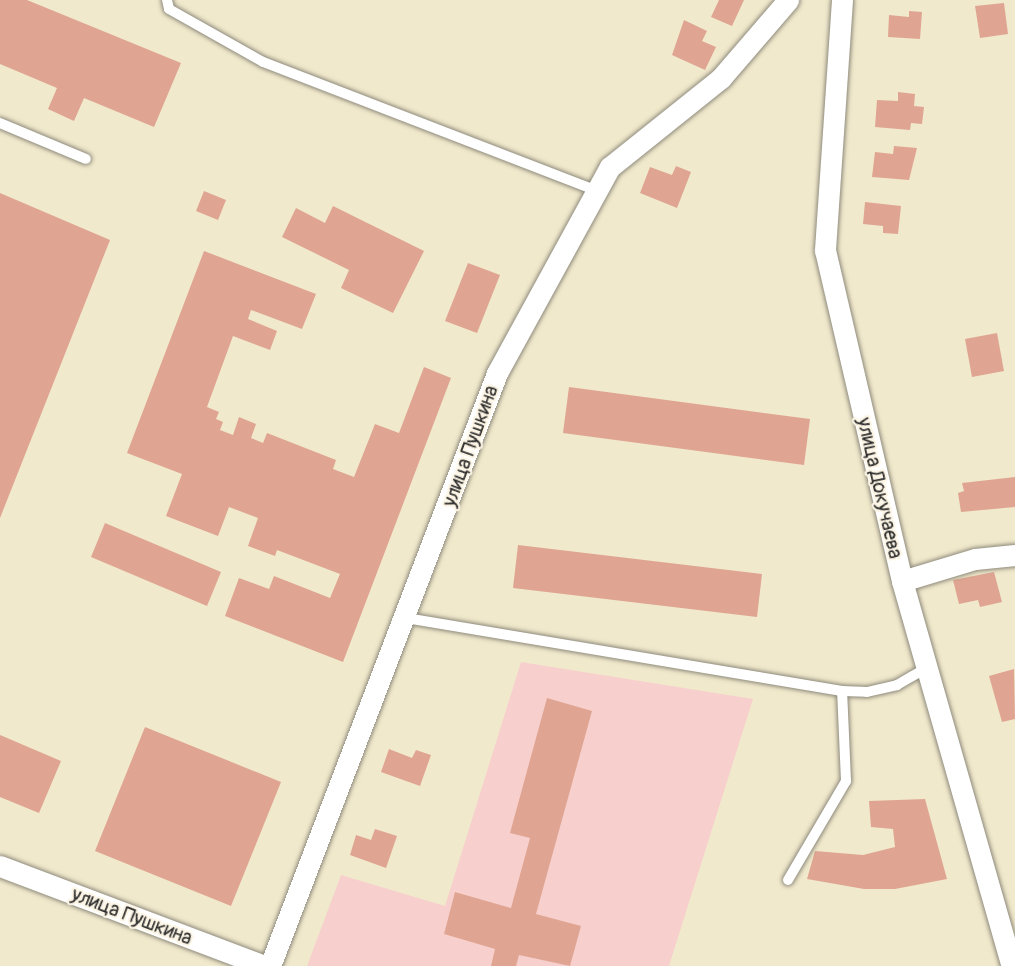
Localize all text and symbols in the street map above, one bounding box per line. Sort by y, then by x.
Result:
street label: улица Пушкина [437,382,503,510]
street label: улица Докучаева [852,415,908,561]
street label: улица Пушкина [68,882,196,950]

